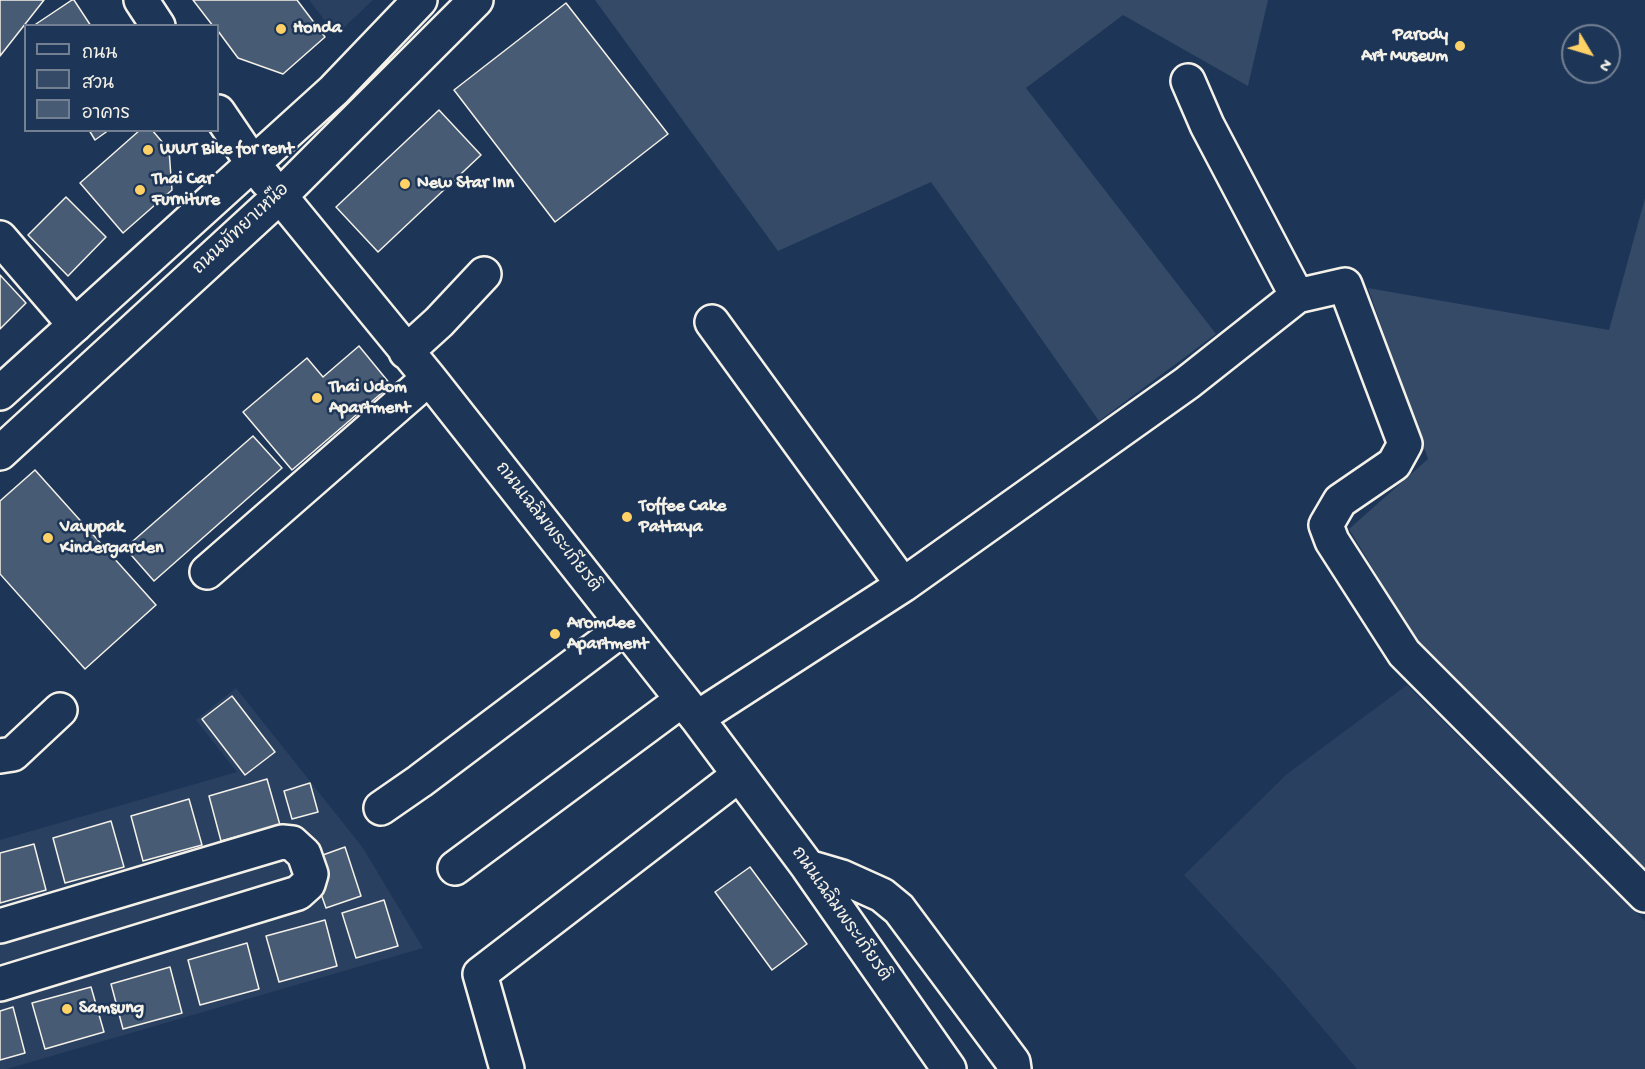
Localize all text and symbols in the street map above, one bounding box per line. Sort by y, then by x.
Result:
place label: Honda [293,18,342,40]
marker: Honda [274,22,288,36]
legend [24,24,219,132]
north arrow [1561,24,1621,84]
place label: Parody Art Museum [1361,25,1448,68]
marker: Parody Art Museum [1453,39,1467,53]
text: ถนน [82,44,117,65]
text: N [1593,54,1615,74]
text: สวน [82,74,114,95]
text: อาคาร [82,104,130,125]
place label: WWT Bike for rent [160,139,294,161]
marker: WWT Bike for rent [141,143,155,157]
place label: Thai Car Furniture [152,169,220,212]
place label: New Star Inn [417,173,514,195]
marker: New Star Inn [398,177,412,191]
street label: ถนนพัทยาเหนือ [189,180,295,280]
marker: Thai Car Furniture [133,183,147,197]
place label: Thai Udom Apartment [329,377,410,420]
marker: Thai Udom Apartment [310,391,324,405]
street label: ถนนเฉลิมพระเกียรติ [489,459,605,597]
place label: Toffee Cake Pattaya [639,496,726,538]
marker: Toffee Cake Pattaya [620,510,634,524]
place label: Vayupak Kindergarden [60,517,164,560]
marker: Vayupak Kindergarden [41,531,55,545]
place label: Aromdee Apartment [567,613,648,656]
marker: Aromdee Apartment [548,627,562,641]
street label: ถนนเฉลิมพระเกียรติ [785,844,895,986]
place label: Samsung [79,998,144,1020]
marker: Samsung [60,1002,74,1016]

